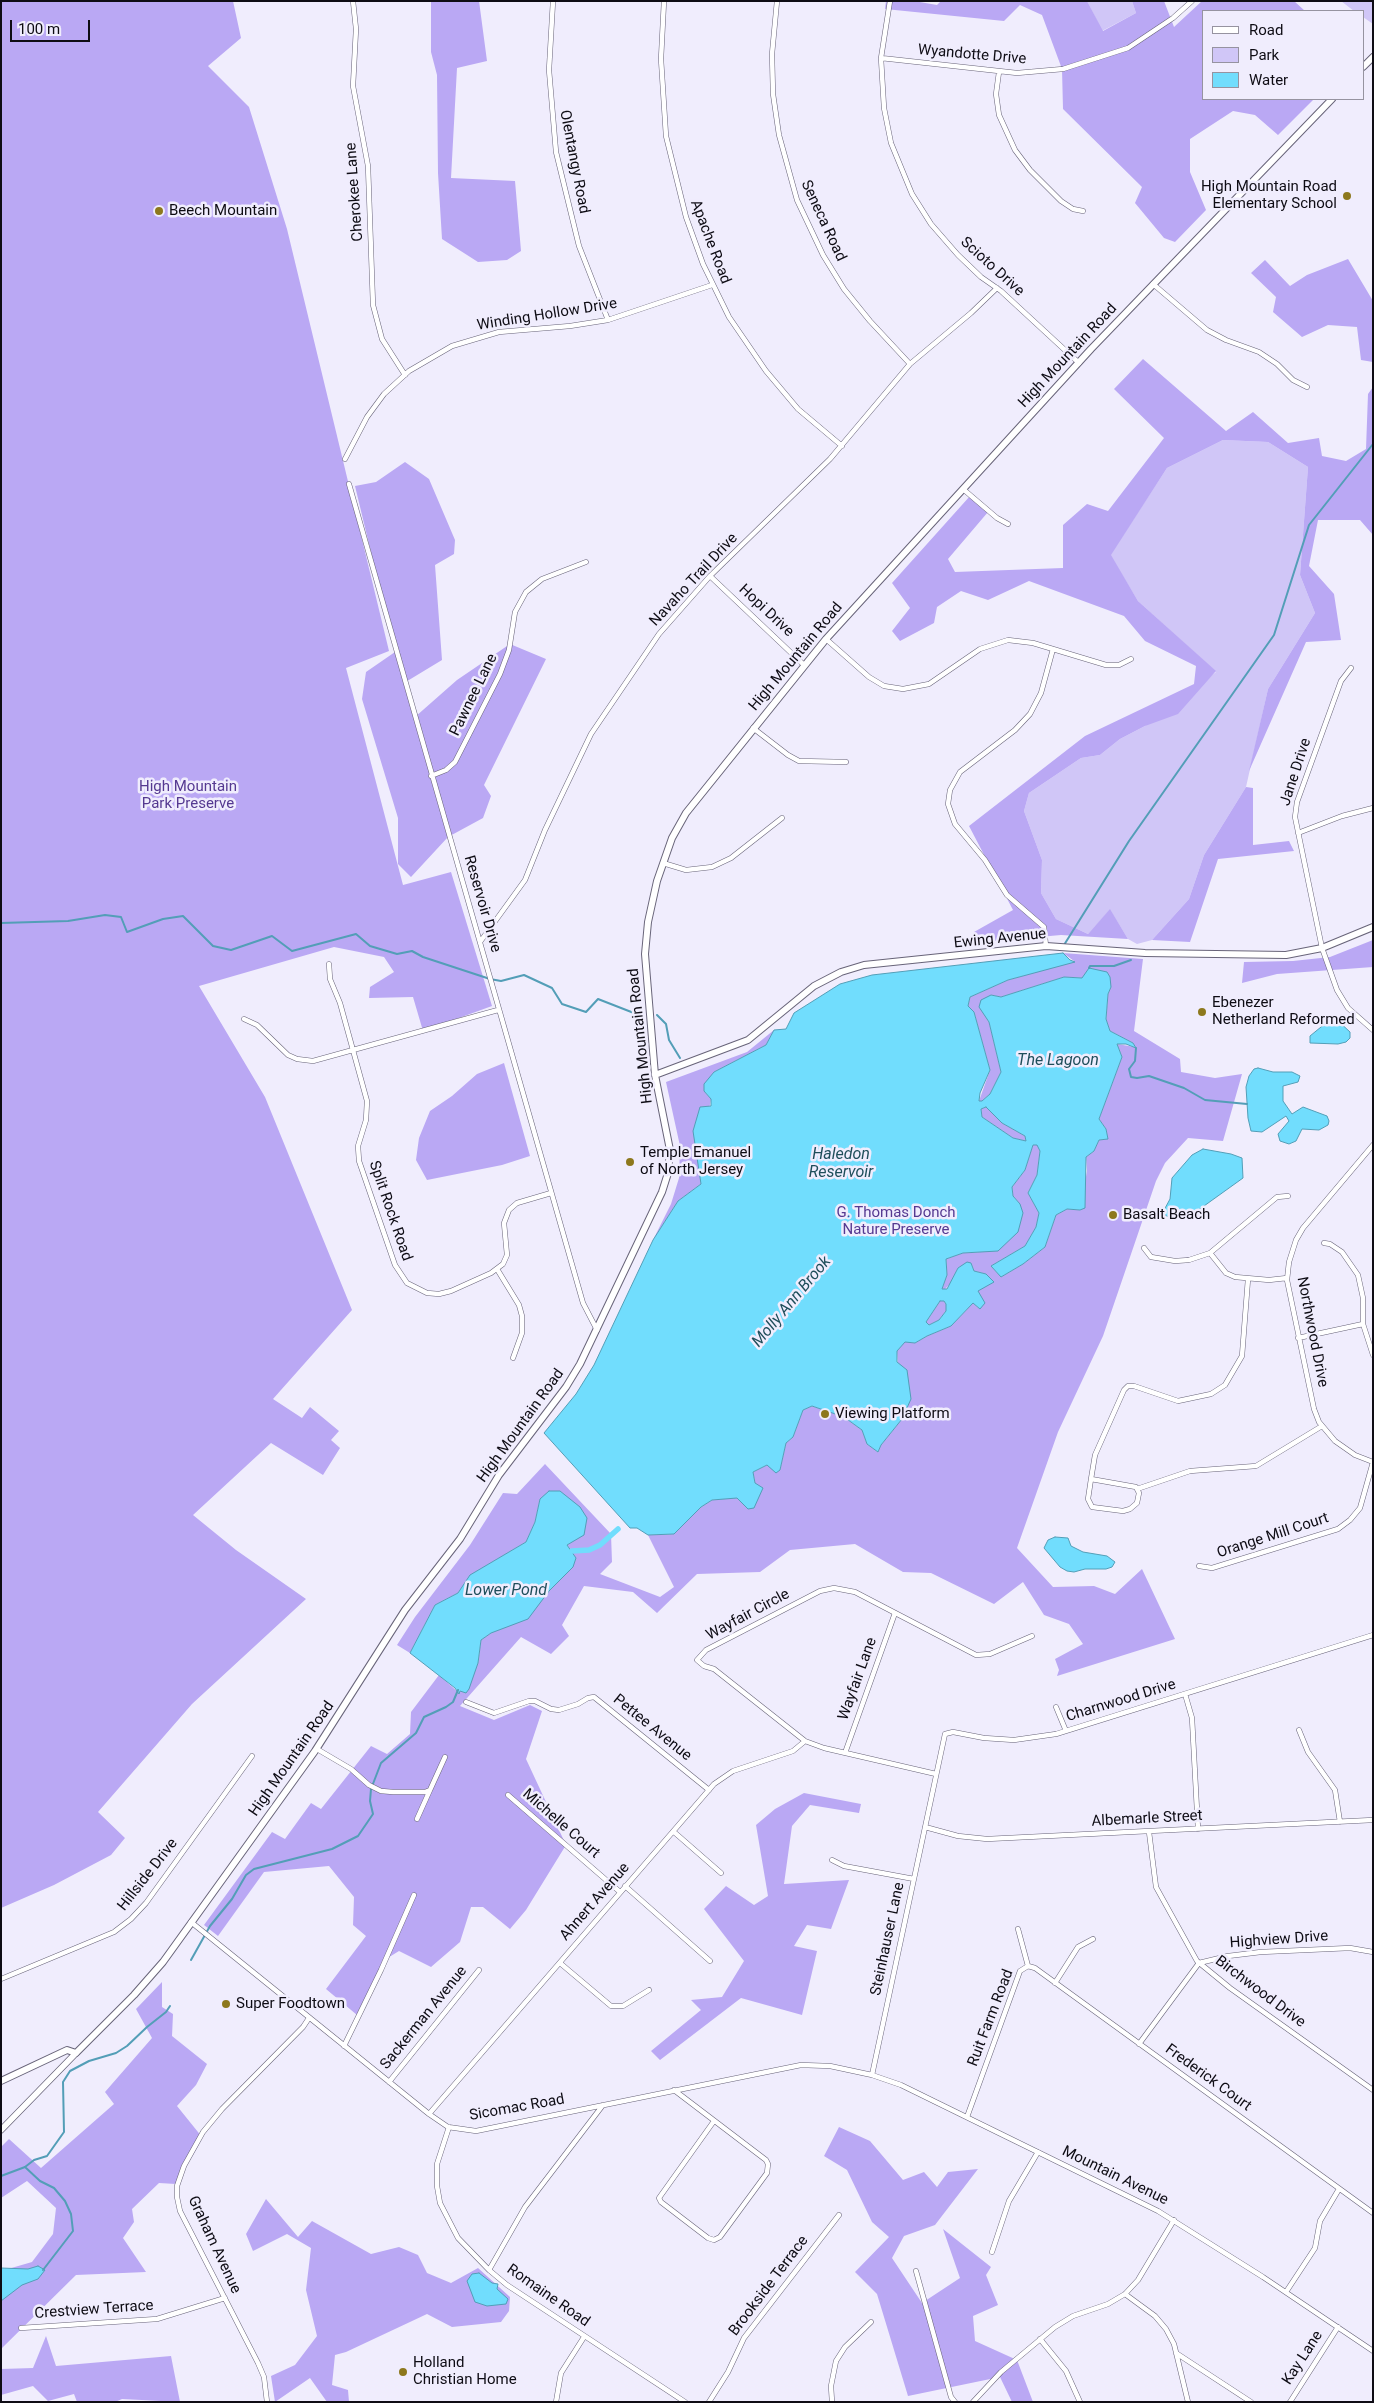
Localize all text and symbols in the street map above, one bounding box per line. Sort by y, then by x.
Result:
scale bar [12,10,92,42]
legend [1202,10,1364,100]
text: 100 m [18,20,60,38]
text: Road [1249,21,1283,39]
street label: Wyandotte Drive [917,41,1027,69]
text: Park [1249,46,1279,64]
text: Water [1249,71,1288,89]
street label: Olentangy Road [555,109,593,215]
street label: Cherokee Lane [343,142,367,242]
street label: Seneca Road [796,178,850,264]
place label: High Mountain Road Elementary School [1201,178,1337,213]
marker: High Mountain Road Elementary School [1341,190,1353,202]
street label: Apache Road [686,197,734,287]
place label: Beech Mountain [169,202,277,220]
marker: Beech Mountain [153,205,165,217]
street label: Scioto Drive [956,234,1028,300]
street label: Winding Hollow Drive [476,295,618,335]
street label: High Mountain Road [1015,300,1121,412]
street label: Navaho Trail Drive [646,530,742,630]
street label: Hopi Drive [735,581,797,641]
street label: High Mountain Road [745,599,847,715]
street label: Pawnee Lane [446,651,502,739]
street label: Jane Drive [1277,736,1315,808]
park label: High Mountain Park Preserve [139,778,237,813]
street label: Reservoir Drive [460,853,504,955]
street label: Ewing Avenue [953,925,1047,953]
street label: High Mountain Road [625,967,657,1105]
place label: Ebenezer Netherland Reformed [1212,994,1355,1029]
marker: Ebenezer Netherland Reformed [1196,1006,1208,1018]
water label: The Lagoon [1017,1051,1099,1071]
place label: Temple Emanuel of North Jersey [640,1144,751,1179]
water label: Haledon Reservoir [809,1145,873,1183]
marker: Temple Emanuel of North Jersey [624,1156,636,1168]
street label: Split Rock Road [364,1159,416,1263]
park label: G. Thomas Donch Nature Preserve [836,1204,956,1239]
place label: Basalt Beach [1123,1206,1210,1224]
marker: Basalt Beach [1107,1209,1119,1221]
water label: Molly Ann Brook [748,1253,836,1351]
street label: Northwood Drive [1292,1275,1332,1389]
street label: High Mountain Road [474,1366,568,1486]
place label: Viewing Platform [835,1405,950,1423]
marker: Viewing Platform [819,1408,831,1420]
street label: Orange Mill Court [1215,1509,1331,1563]
water label: Lower Pond [465,1581,547,1601]
street label: Wayfair Circle [703,1585,793,1645]
street label: Wayfair Lane [835,1635,881,1723]
street label: Charnwood Drive [1064,1676,1178,1726]
street label: Pettee Avenue [609,1691,695,1765]
street label: High Mountain Road [246,1698,338,1820]
street label: Michelle Court [519,1785,603,1863]
street label: Albemarle Street [1091,1807,1203,1831]
street label: Hillside Drive [114,1835,182,1915]
street label: Ahnert Avenue [556,1859,634,1945]
street label: Steinhauser Lane [867,1881,909,1997]
street label: Highview Drive [1229,1928,1329,1952]
street label: Birchwood Drive [1211,1952,1309,2032]
street label: Sackerman Avenue [377,1963,471,2073]
street label: Ruit Farm Road [964,1967,1018,2069]
place label: Super Foodtown [236,1995,345,2013]
marker: Super Foodtown [220,1998,232,2010]
street label: Frederick Court [1161,2041,1255,2115]
street label: Sicomac Road [468,2091,566,2125]
street label: Mountain Avenue [1059,2142,1171,2210]
street label: Graham Avenue [184,2193,244,2297]
street label: Brookside Terrace [726,2232,812,2340]
street label: Romaine Road [503,2261,593,2331]
street label: Crestview Terrace [34,2297,154,2323]
street label: Kay Lane [1279,2328,1327,2388]
place label: Holland Christian Home [413,2354,517,2389]
marker: Holland Christian Home [397,2366,409,2378]

